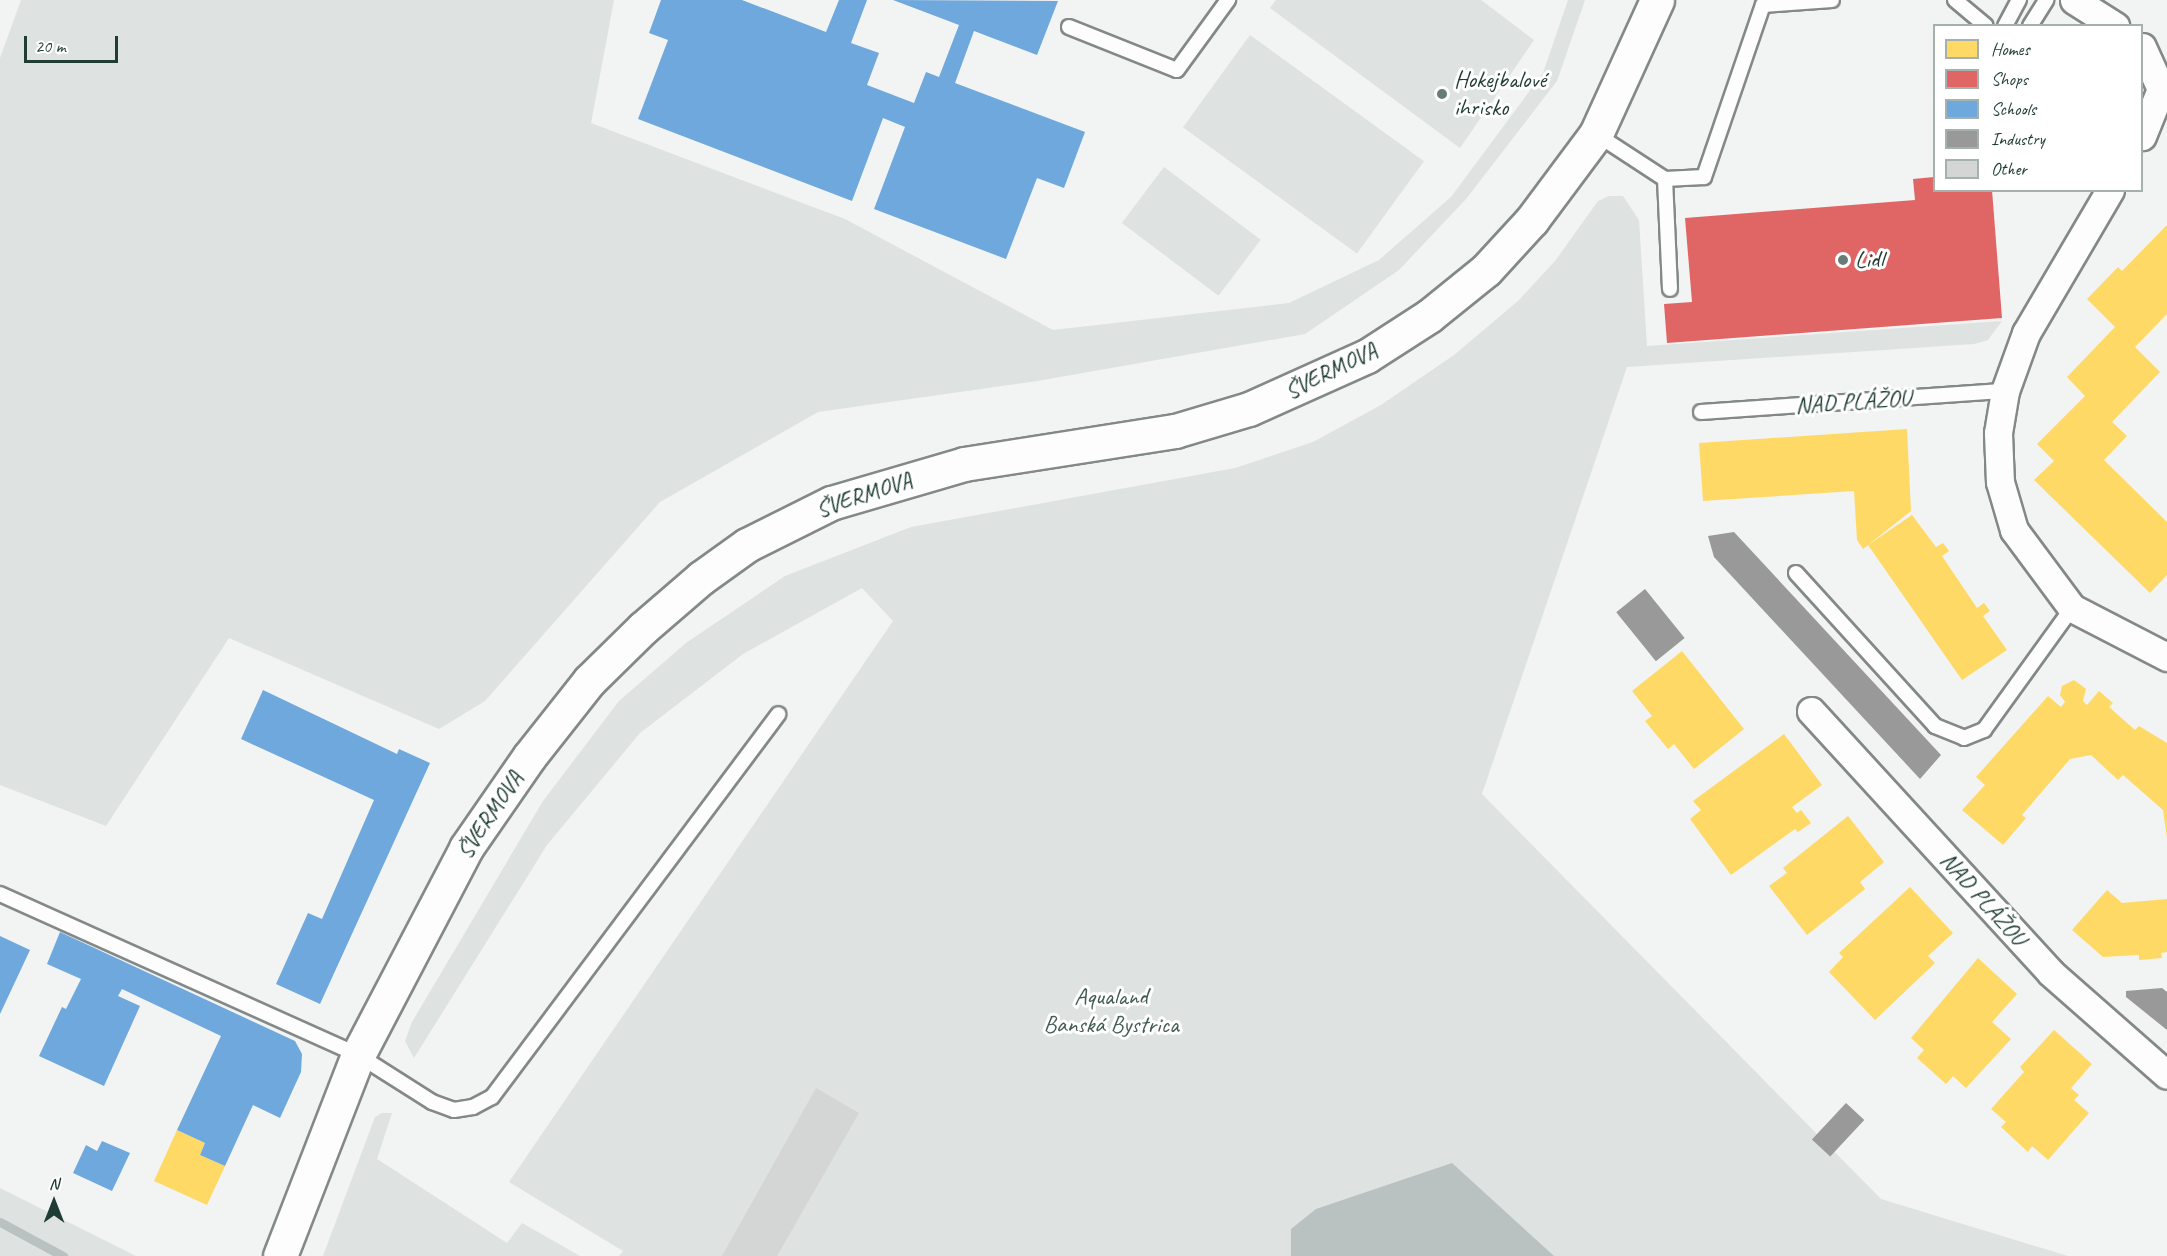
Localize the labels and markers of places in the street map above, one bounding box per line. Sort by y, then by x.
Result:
place label: Hokejbalové ihrisko [1454,66,1546,122]
marker: Hokejbalové ihrisko [1435,87,1449,101]
place label: Lidl [1855,246,1883,274]
marker: Lidl [1836,253,1850,267]

